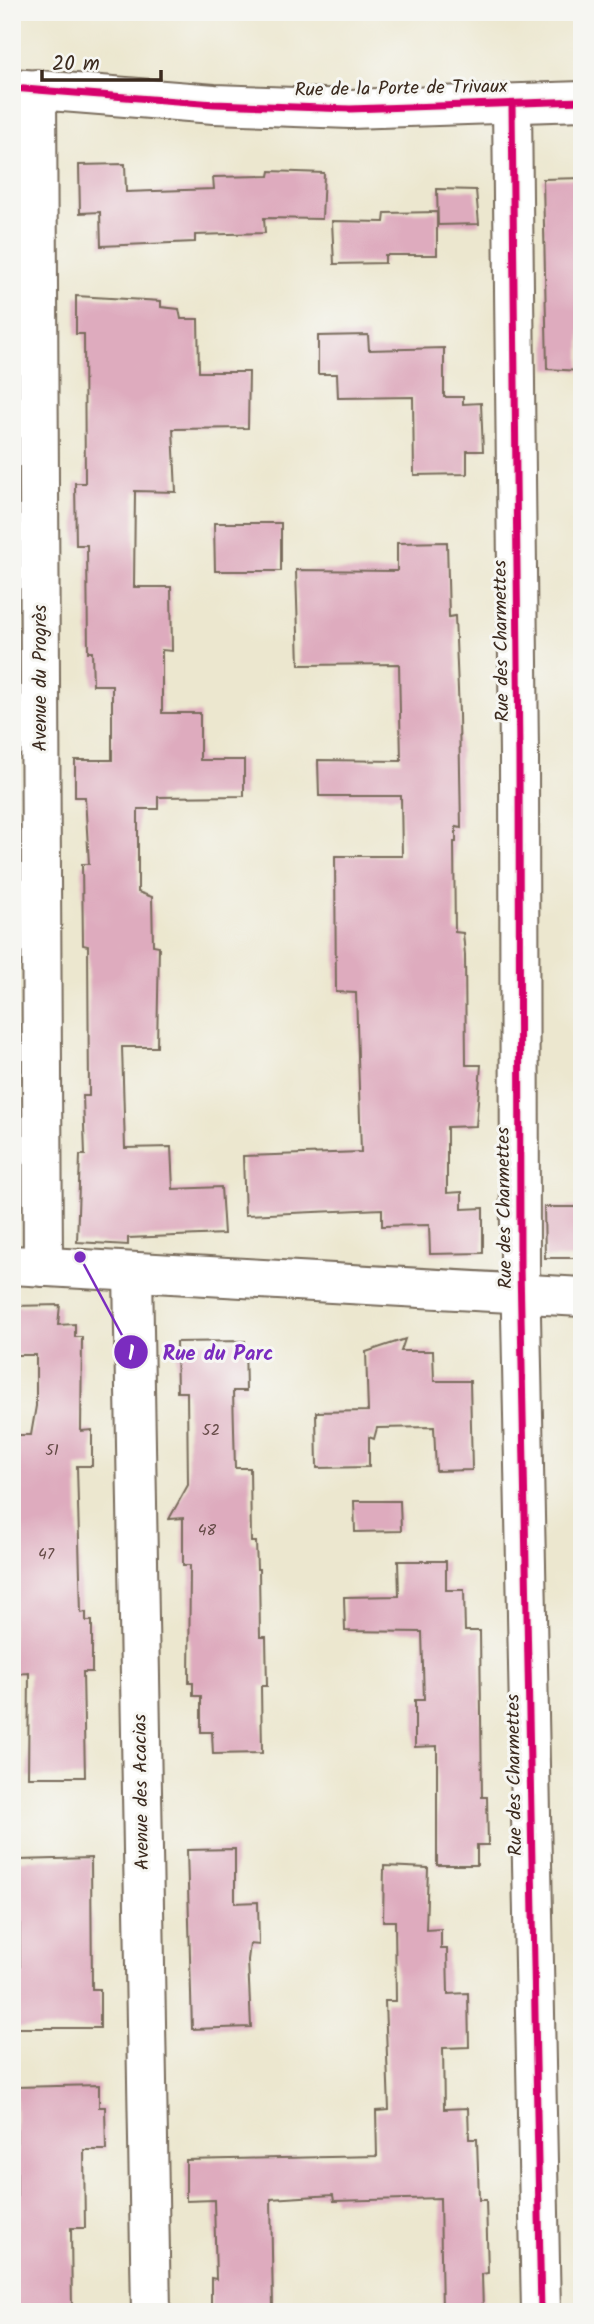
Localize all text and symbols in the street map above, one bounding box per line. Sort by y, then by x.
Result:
scale bar [42,38,161,82]
text: 20 m [52,48,100,81]
street label: Rue de la Porte de Trivaux [294,72,509,106]
street label: Rue des Charmettes [486,560,518,722]
street label: Avenue du Progrès [26,605,56,751]
street label: Rue des Charmettes [489,1127,521,1289]
callout: Rue du Parc [114,1331,288,1373]
text: 1 [128,1338,135,1371]
text: Rue du Parc [163,1338,273,1371]
house number: 52 [202,1418,220,1443]
house number: 51 [45,1438,59,1463]
house number: 48 [198,1518,217,1543]
house number: 47 [38,1542,55,1567]
street label: Rue des Charmettes [499,1694,531,1856]
street label: Avenue des Acacias [126,1714,158,1870]

